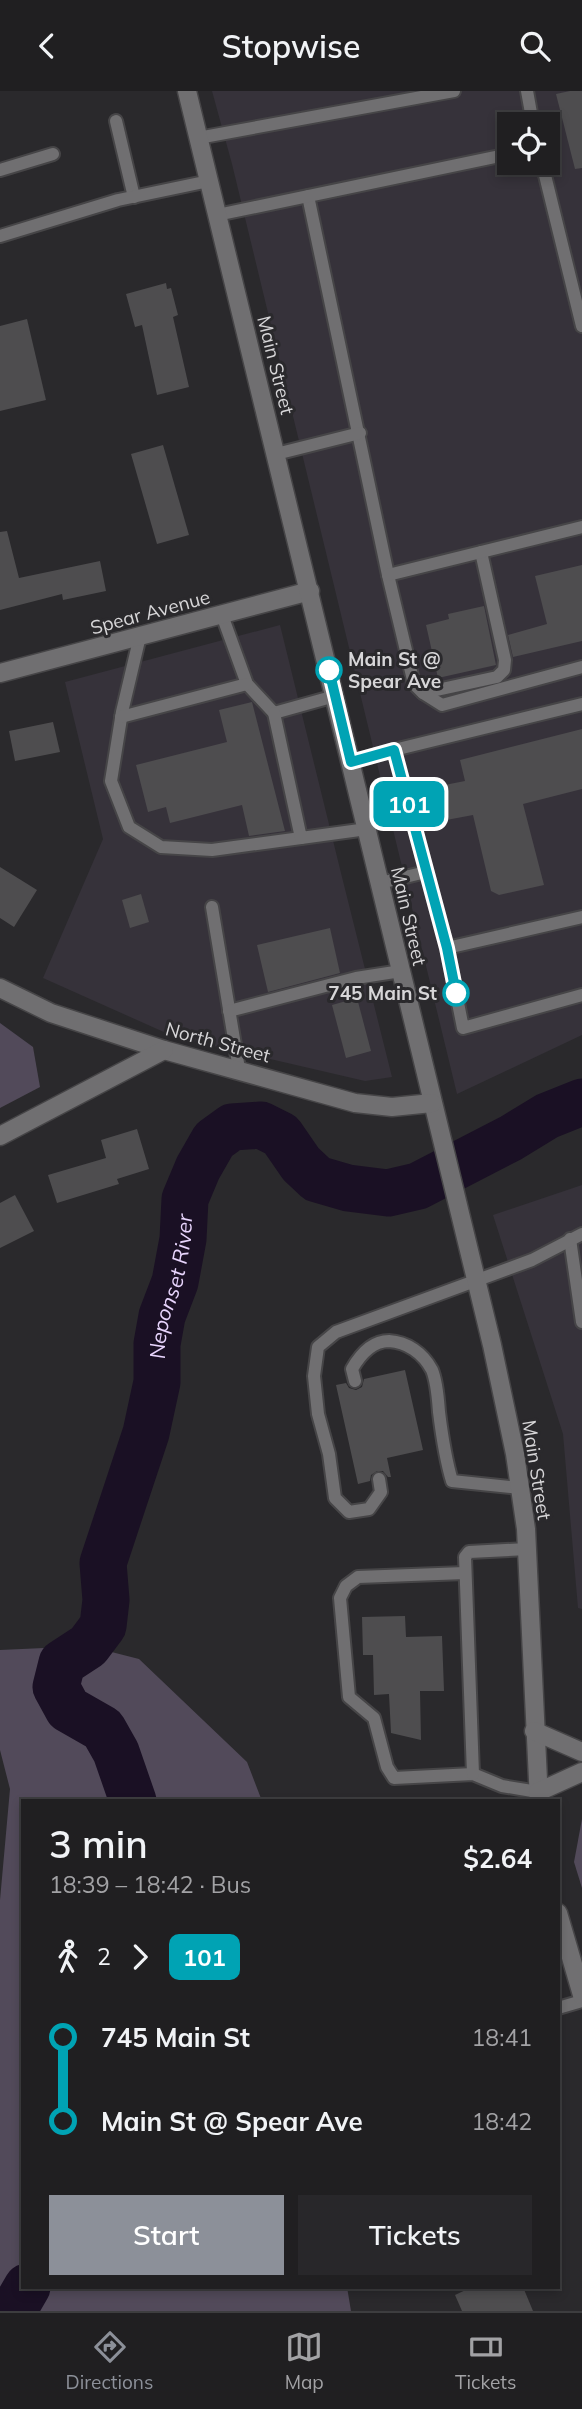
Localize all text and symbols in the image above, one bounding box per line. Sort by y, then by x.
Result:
text: Stopwise [222,26,360,66]
icon: back [28,27,66,65]
icon: search [516,27,554,65]
map controls [497,112,560,175]
button: locate [497,112,560,175]
street label: Main Street [252,313,300,417]
street label: Spear Avenue [87,584,213,640]
place label: Main St @ Spear Ave [348,647,441,693]
marker: Main St @ Spear Ave [316,657,342,683]
line badge: 101 [369,781,449,827]
text: 101 [387,789,431,819]
street label: Main Street [386,864,432,968]
marker: 745 Main St [443,980,469,1006]
place label: 745 Main St [328,981,437,1005]
street label: North Street [163,1016,273,1068]
water label: Neponset River [144,1212,197,1359]
street label: Main Street [517,1418,557,1522]
text: 3 min [49,1820,148,1868]
text: $2.64 [463,1842,532,1875]
text: 18:39 – 18:42 · Bus [49,1870,251,1899]
icon: walk [49,1938,87,1976]
icon: forward [121,1938,159,1976]
text: 2 [97,1942,111,1971]
text: 101 [183,1942,226,1972]
text: 745 Main St [101,2021,250,2054]
text: 18:41 [472,2023,532,2052]
text: Main St @ Spear Ave [101,2105,363,2138]
text: 18:42 [472,2107,532,2136]
button: Start [49,2195,284,2275]
button: Tickets [298,2195,532,2275]
tab: Directions [66,2328,153,2394]
tab: Map [285,2328,324,2394]
tab: Tickets [455,2328,516,2394]

